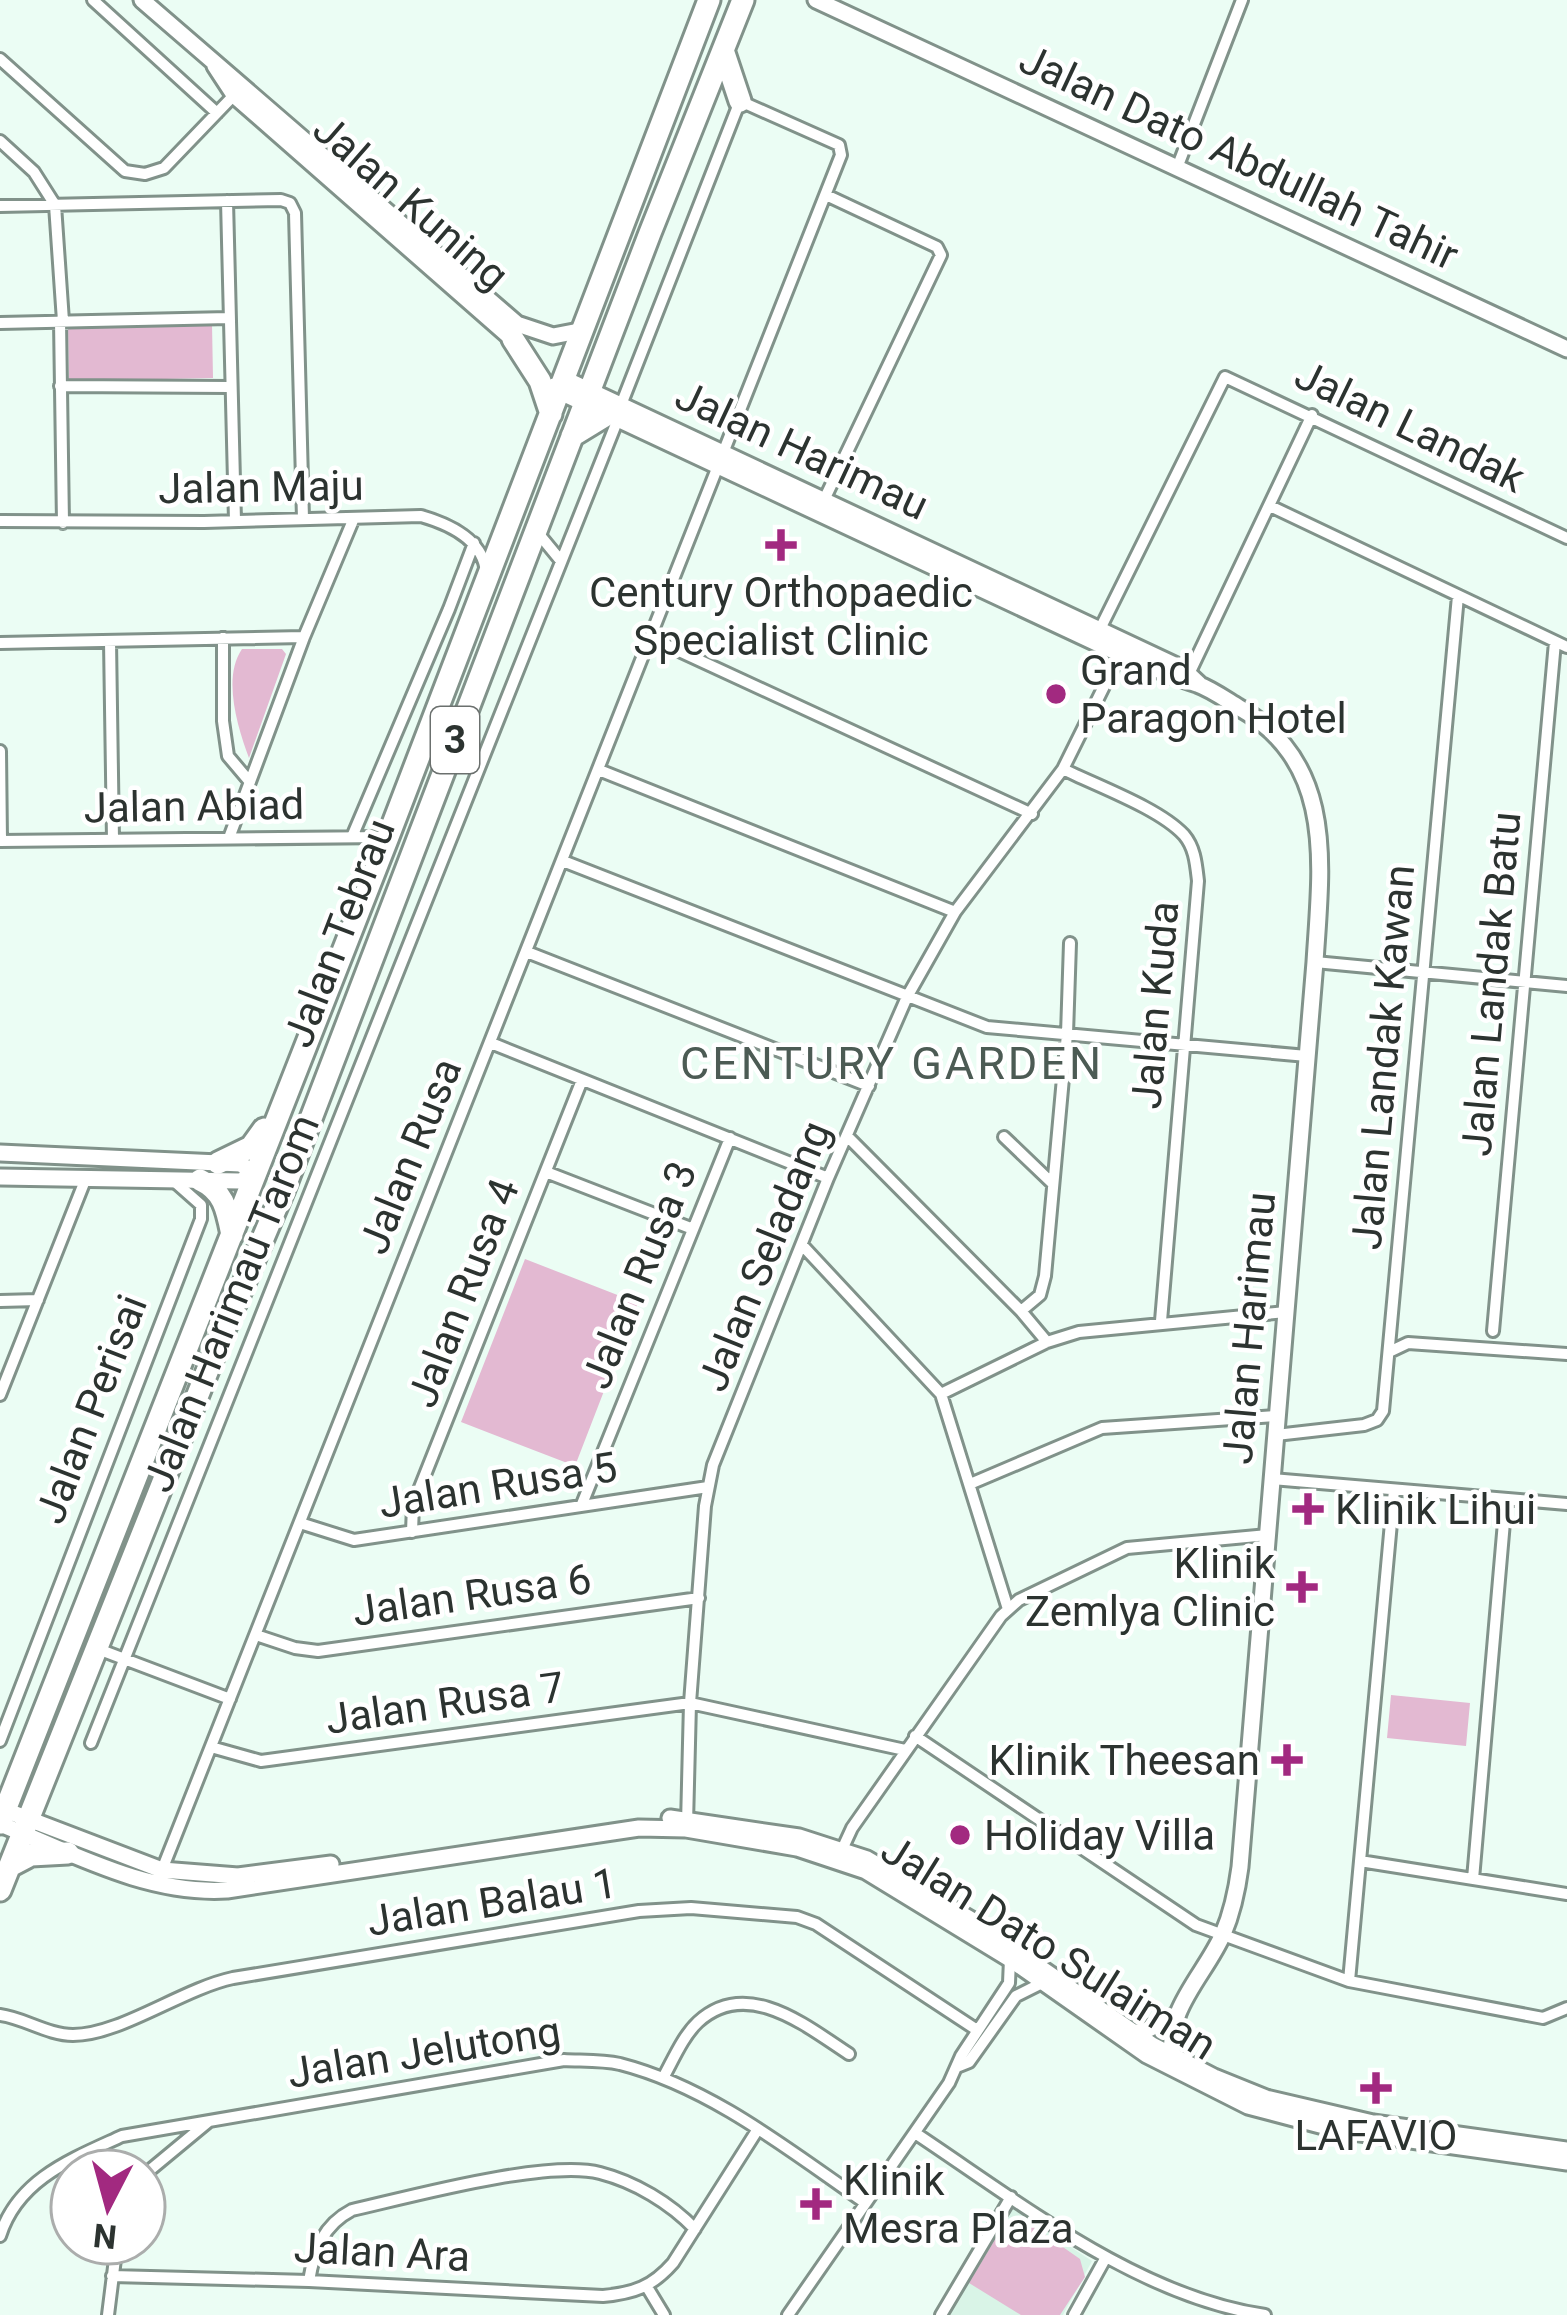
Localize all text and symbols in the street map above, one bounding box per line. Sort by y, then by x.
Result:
street label: Jalan Dato Abdullah Tahir [1012,34,1466,280]
street label: Jalan Kuning [304,104,518,300]
street label: Jalan Landak [1287,349,1533,503]
street label: Jalan Harimau [668,370,936,530]
street label: Jalan Maju [158,461,364,513]
marker: Century Orthopaedic Specialist Clinic [765,529,797,561]
place label: Century Orthopaedic Specialist Clinic [589,568,973,665]
place label: Grand Paragon Hotel [1080,646,1347,743]
marker: Grand Paragon Hotel [1043,681,1069,707]
road number: 3 [431,707,479,773]
street label: Jalan Abiad [83,780,305,832]
street label: Jalan Landak Batu [1452,810,1530,1158]
street label: Jalan Tebrau [273,812,405,1054]
street label: Jalan Landak Kawan [1342,862,1424,1252]
street label: Jalan Kuda [1122,899,1188,1111]
district label: CENTURY GARDEN [680,1037,1104,1090]
street label: Jalan Rusa [349,1051,471,1261]
street label: Jalan Harimau Tarom [133,1107,329,1499]
street label: Jalan Seladang [688,1114,840,1398]
street label: Jalan Rusa 3 [571,1154,707,1396]
street label: Jalan Rusa 4 [397,1172,529,1414]
street label: Jalan Harimau [1213,1190,1285,1466]
street label: Jalan Perisai [25,1288,157,1530]
street label: Jalan Rusa 5 [376,1442,620,1528]
place label: Klinik Lihui [1335,1485,1536,1534]
marker: Klinik Lihui [1292,1493,1324,1525]
place label: Klinik Zemlya Clinic [1025,1539,1276,1636]
street label: Jalan Rusa 6 [350,1554,594,1636]
marker: Klinik Zemlya Clinic [1286,1571,1318,1603]
street label: Jalan Rusa 7 [323,1662,567,1744]
place label: Klinik Theesan [988,1736,1260,1785]
marker: Klinik Theesan [1271,1744,1303,1776]
place label: Holiday Villa [984,1811,1215,1860]
marker: Holiday Villa [947,1822,973,1848]
street label: Jalan Dato Sulaiman [873,1824,1225,2070]
street label: Jalan Balau 1 [364,1858,620,1946]
street label: Jalan Jelutong [284,2006,564,2098]
marker: LAFAVIO [1360,2072,1392,2104]
place label: LAFAVIO [1295,2111,1457,2160]
north arrow [48,2147,168,2267]
place label: Klinik Mesra Plaza [843,2156,1074,2253]
marker: Klinik Mesra Plaza [800,2188,832,2220]
text: N [91,2216,119,2257]
street label: Jalan Ara [293,2223,471,2281]

